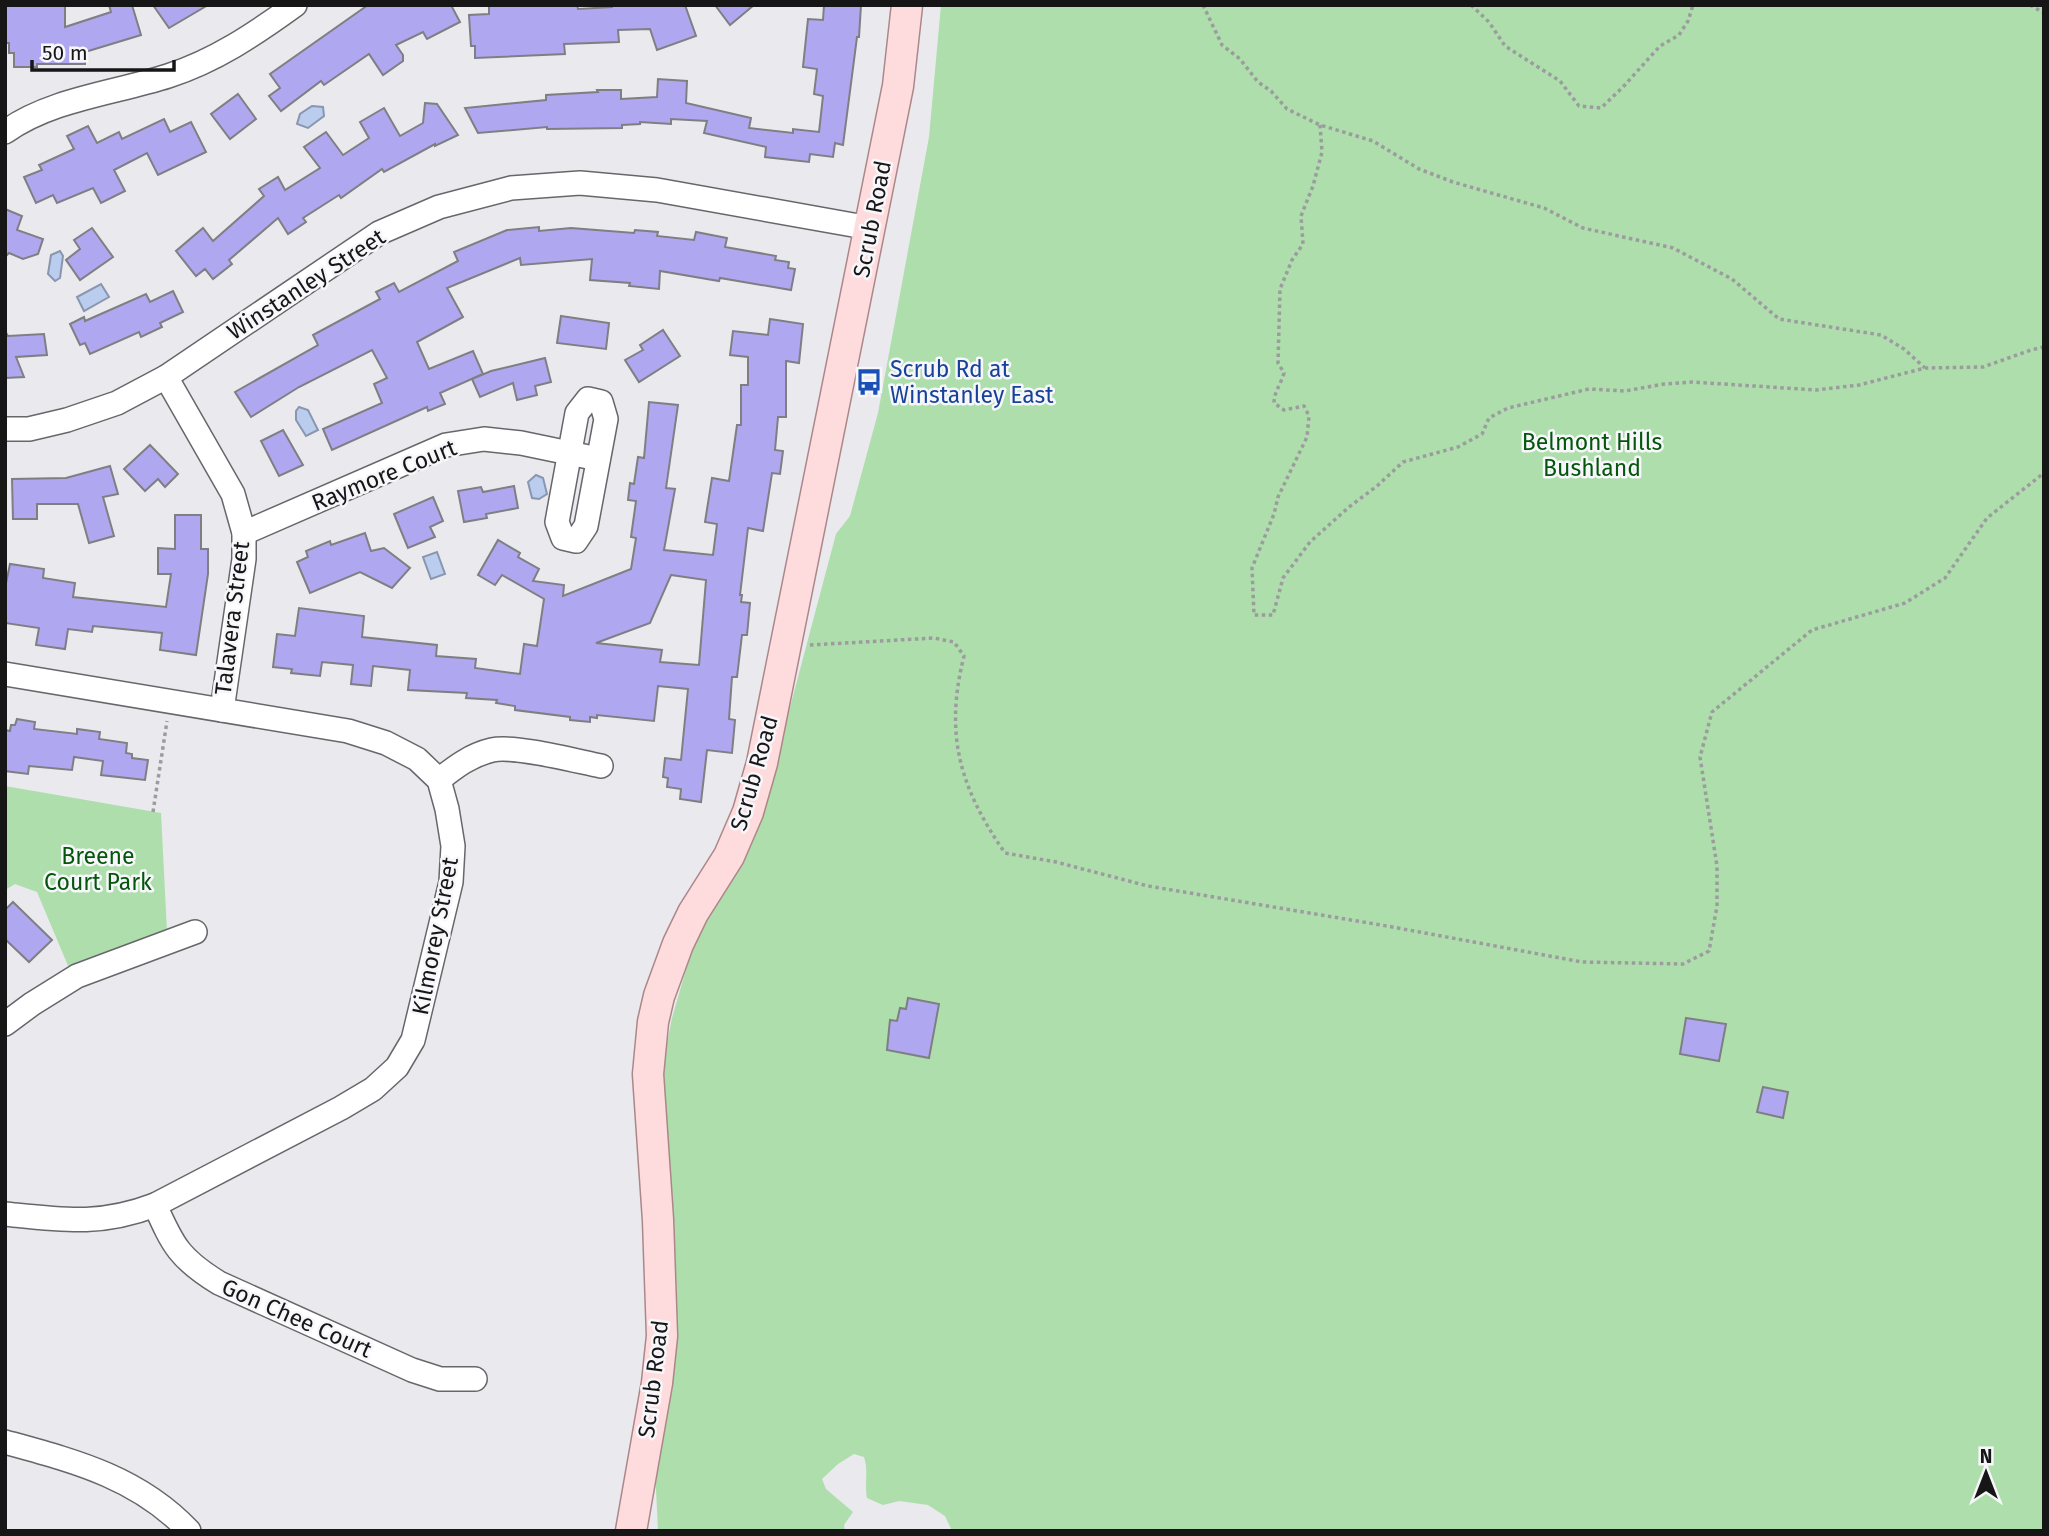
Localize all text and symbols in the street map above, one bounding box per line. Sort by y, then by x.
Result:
scale bar [32,28,173,72]
text: 50 m [42,40,88,66]
street label: Scrub Road [847,158,897,280]
street label: Winstanley Street [222,222,391,345]
place label: Scrub Rd at Winstanley East [890,355,1054,409]
bus stop icon: Scrub Rd at Winstanley East [854,367,884,397]
park label: Belmont Hills Bushland [1522,428,1662,482]
street label: Raymore Court [308,433,461,517]
street label: Talavera Street [209,539,255,696]
street label: Scrub Road [724,712,784,834]
park label: Breene Court Park [44,842,152,896]
street label: Kilmorey Street [406,854,464,1017]
street label: Gon Chee Court [218,1272,377,1364]
street label: Scrub Road [632,1318,674,1440]
north arrow [1951,1438,2021,1508]
text: N [1980,1445,1992,1468]

